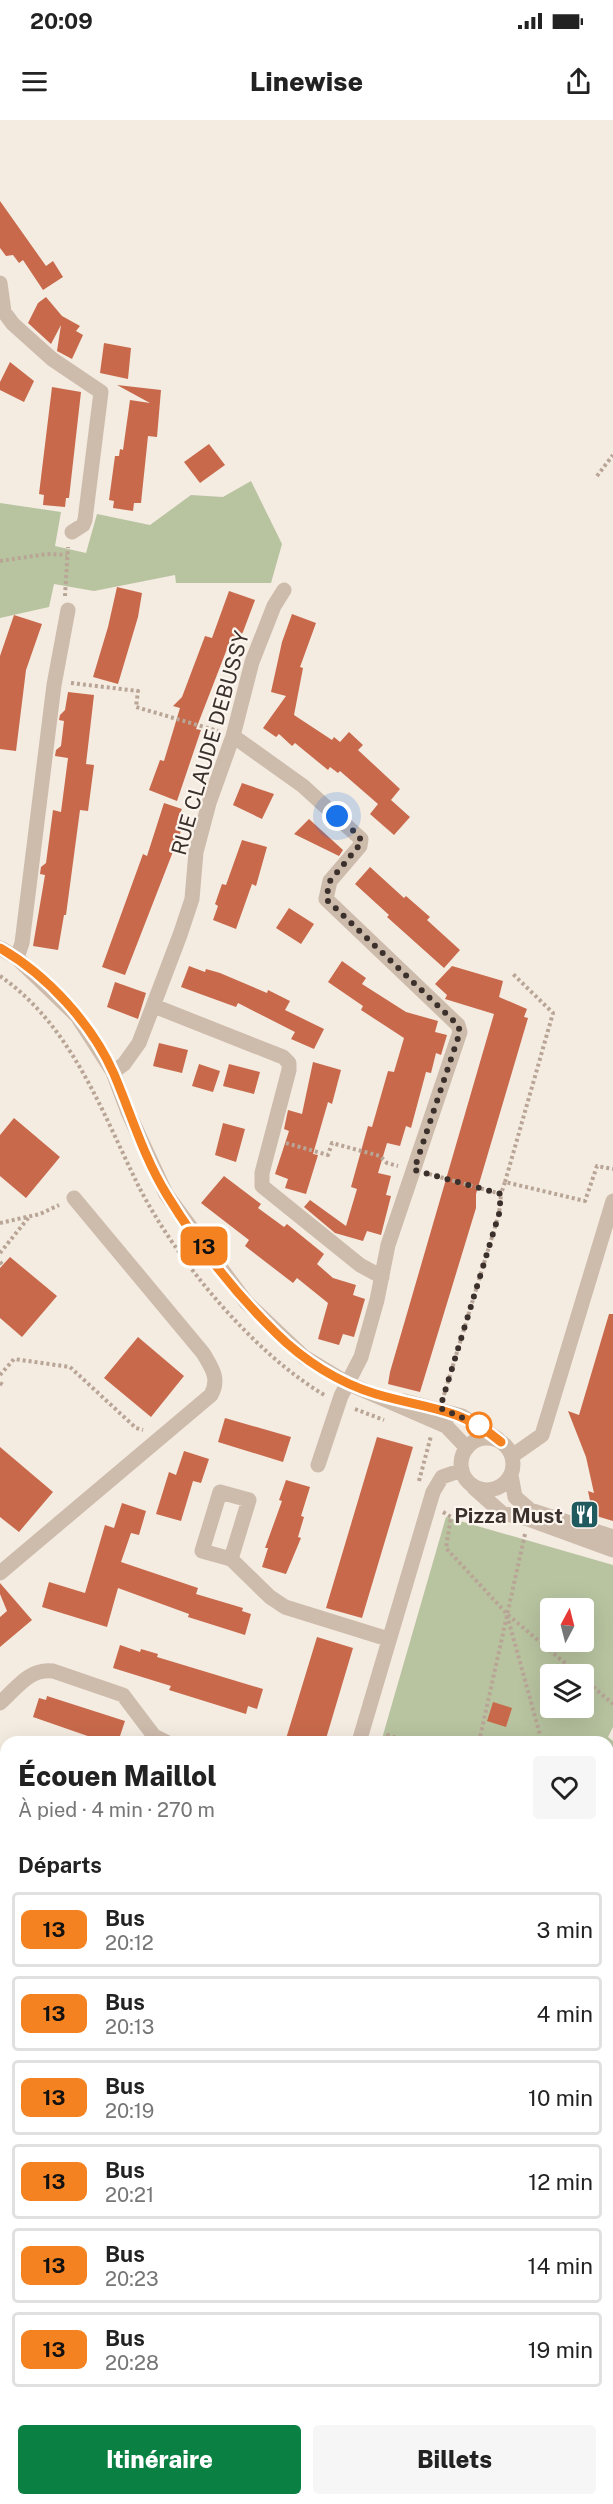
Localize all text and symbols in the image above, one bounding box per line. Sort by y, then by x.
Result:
text: 20:09 [30,8,93,34]
icon: menu [18,65,51,98]
text: Linewise [250,65,363,97]
icon: share [562,65,595,98]
street label: RUE CLAUDE DEBUSSY [166,628,254,858]
your location [322,801,352,831]
line badge: 13 [177,1226,231,1266]
text: 13 [193,1234,215,1259]
unlabelled marker [466,1412,492,1438]
restaurant icon: Pizza Must [568,1499,600,1531]
place label: Pizza Must [454,1503,563,1528]
north arrow [540,1598,594,1652]
map controls [540,1598,594,1718]
button: layers [540,1664,594,1718]
button: heart [533,1756,596,1819]
text: Écouen Maillol [18,1759,217,1792]
text: À pied · 4 min · 270 m [18,1798,215,1822]
text: Départs [18,1852,102,1878]
text: Bus [105,1905,145,1931]
text: 13 [43,1917,65,1942]
text: 3 min [536,1917,593,1943]
text: 20:12 [105,1931,154,1955]
text: Bus [105,1989,145,2015]
text: 13 [43,2001,65,2026]
text: 4 min [537,2001,593,2027]
text: 20:13 [105,2015,154,2039]
text: Bus [105,2073,145,2099]
text: 13 [43,2085,65,2110]
text: 10 min [528,2085,593,2111]
text: 20:19 [105,2099,154,2123]
text: Bus [105,2157,145,2183]
text: 13 [43,2169,65,2194]
text: 12 min [528,2169,593,2195]
text: 20:21 [105,2183,154,2207]
text: Bus [105,2241,145,2267]
text: 13 [43,2253,65,2278]
text: 14 min [528,2253,593,2279]
text: 20:23 [105,2267,159,2291]
text: Bus [105,2325,145,2351]
text: 13 [43,2337,65,2362]
text: 19 min [528,2337,593,2363]
text: 20:28 [105,2351,159,2375]
button: Itinéraire [18,2425,301,2494]
button: Billets [313,2425,596,2494]

